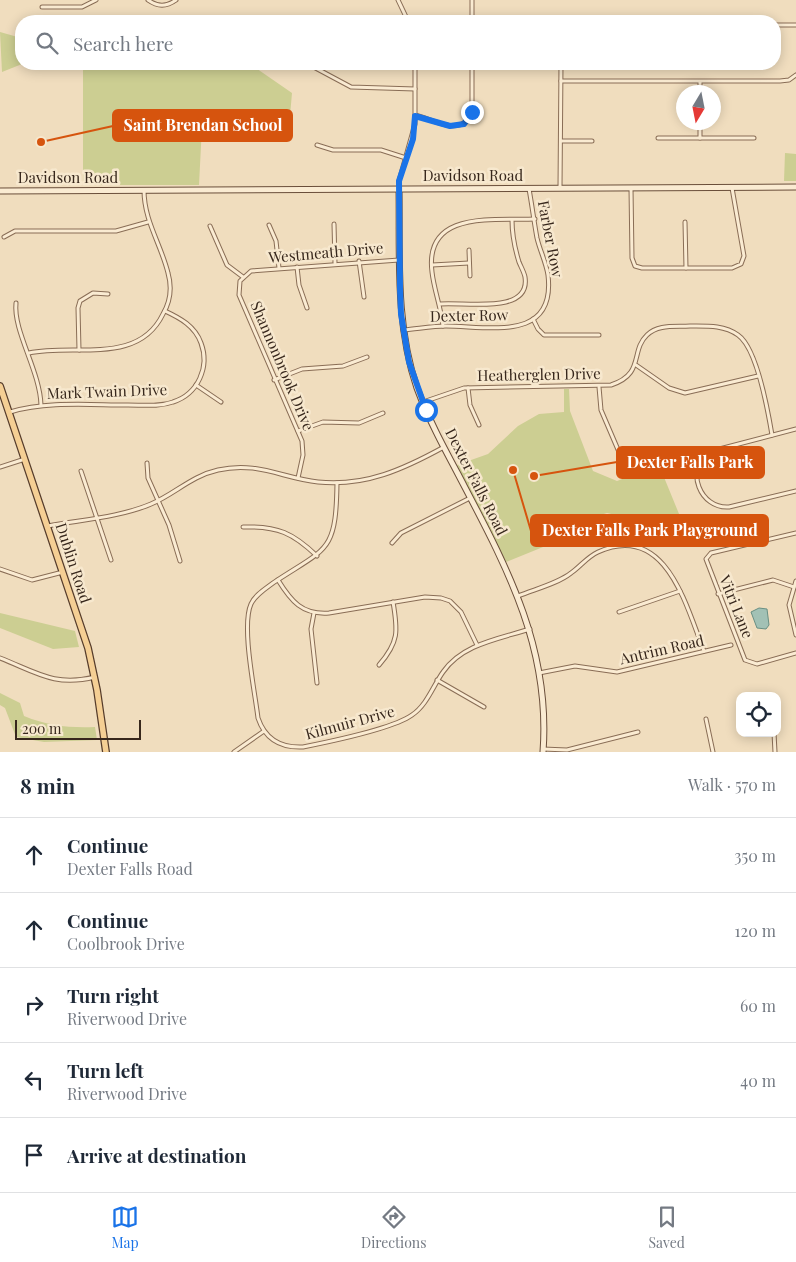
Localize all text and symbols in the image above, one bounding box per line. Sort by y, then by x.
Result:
search box [15,15,781,70]
icon: search [33,29,61,57]
text: Search here [73,30,173,56]
north arrow [676,85,721,130]
route end [461,101,484,124]
callout: Saint Brendan School [113,110,292,141]
text: Saint Brendan School [124,114,282,135]
street label: Davidson Road [423,165,523,185]
street label: Davidson Road [18,167,118,187]
street label: Farber Row [534,199,568,279]
street label: Westmeath Drive [267,237,384,267]
street label: Shannonbrook Drive [247,298,319,434]
street label: Dexter Row [430,304,509,326]
street label: Heatherglen Drive [477,363,601,385]
street label: Mark Twain Drive [46,379,167,403]
route start [415,399,438,422]
street label: Dexter Falls Road [441,424,513,539]
callout: Dexter Falls Park [617,447,764,478]
text: Dexter Falls Park [627,451,754,472]
callout: Dexter Falls Park Playground [531,515,768,546]
text: Dexter Falls Park Playground [542,519,758,540]
street label: Dublin Road [52,520,96,606]
street label: Vitri Lane [715,571,759,641]
street label: Antrim Road [617,630,706,669]
map controls [736,692,781,737]
button: locate [736,692,781,737]
street label: Kilmuir Drive [303,701,397,744]
scale bar [15,717,141,740]
text: 200 m [22,719,61,738]
text: 8 min [20,771,75,799]
text: Walk · 570 m [688,774,776,795]
text: Continue [67,832,148,858]
icon: ahead [20,841,48,869]
text: 350 m [734,845,776,866]
text: Dexter Falls Road [67,858,193,879]
text: Continue [67,907,148,933]
icon: ahead [20,916,48,944]
text: 120 m [735,920,776,941]
text: Coolbrook Drive [67,933,185,954]
text: Turn right [67,982,159,1008]
icon: right [20,991,48,1019]
text: 60 m [740,995,776,1016]
text: Riverwood Drive [67,1008,187,1029]
text: Turn left [67,1057,144,1083]
icon: left [20,1066,48,1094]
text: 40 m [740,1070,776,1091]
text: Riverwood Drive [67,1083,187,1104]
icon: arrive [20,1141,48,1169]
text: Arrive at destination [67,1142,247,1168]
tab: Map [111,1203,139,1252]
tab: Directions [361,1203,426,1252]
tab: Saved [649,1203,685,1252]

